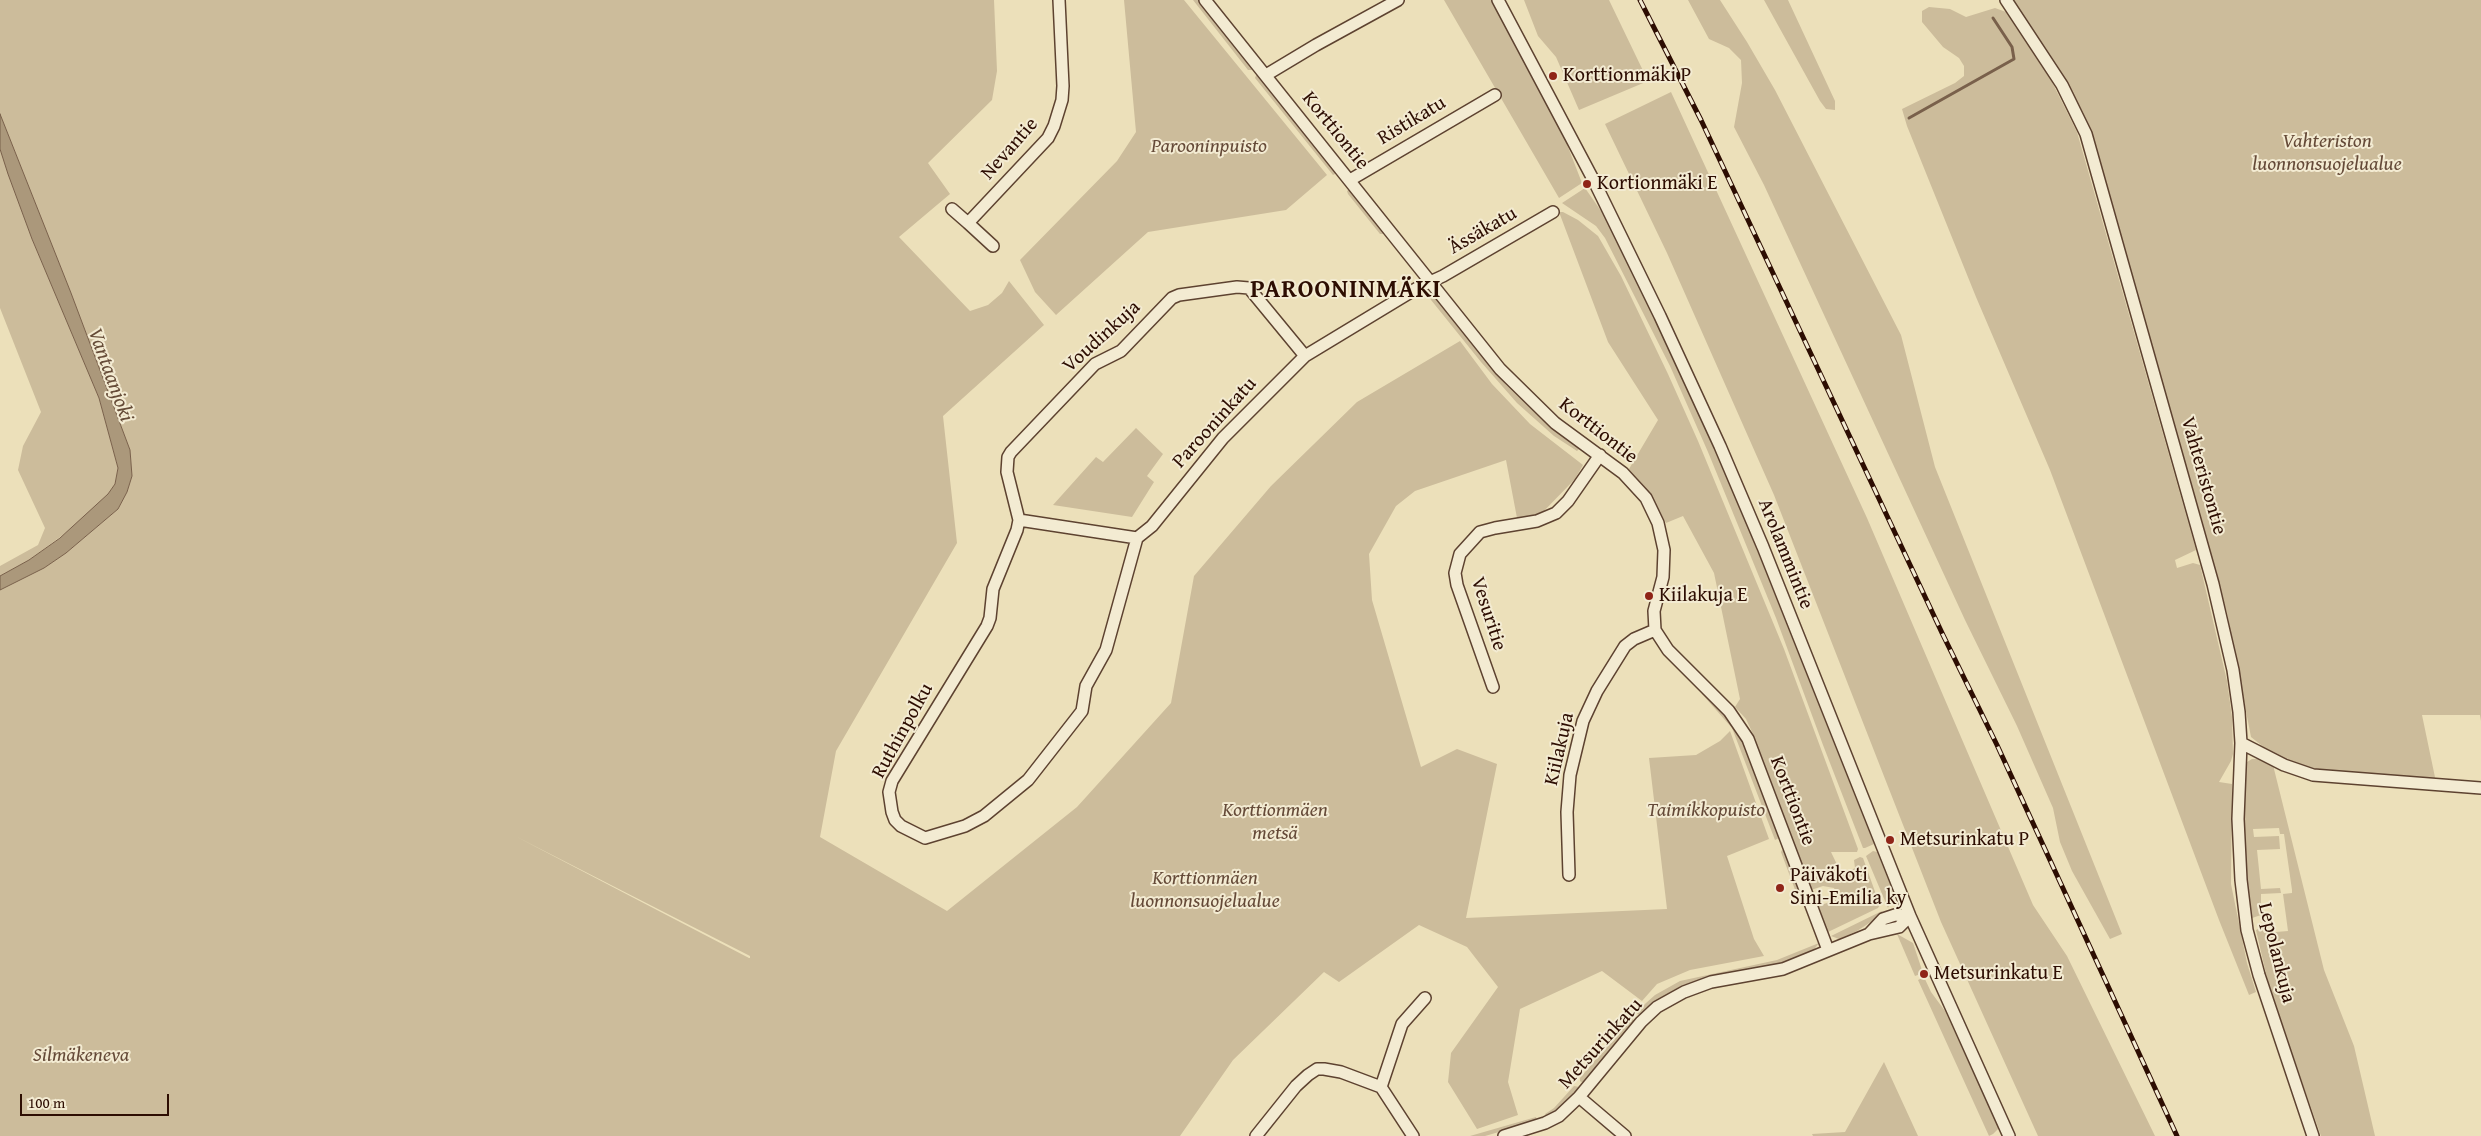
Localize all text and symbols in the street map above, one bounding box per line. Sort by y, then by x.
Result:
place label: Korttionmäki P [1563,64,1691,88]
marker: Korttionmäki P [1547,70,1559,82]
street label: Korttiontie [1296,87,1374,175]
street label: Ristikatu [1374,91,1450,151]
street label: Nevantie [976,113,1044,185]
park label: Vahteriston luonnonsuojelualue [2252,130,2402,177]
park label: Parooninpuisto [1151,135,1267,159]
place label: Kortionmäki E [1597,172,1717,196]
marker: Kortionmäki E [1581,178,1593,190]
street label: Ässäkatu [1445,202,1521,260]
district label: PAROONINMÄKI [1249,276,1443,306]
street label: Voudinkuja [1058,296,1146,378]
water label: Vantaanjoki [81,325,139,425]
street label: Parooninkatu [1168,373,1262,473]
street label: Korttiontie [1554,393,1642,469]
street label: Vahteristontie [2175,414,2231,538]
street label: Arolammintie [1752,495,1818,613]
street label: Vesuritie [1465,574,1511,654]
place label: Kiilakuja E [1659,584,1747,608]
marker: Kiilakuja E [1643,590,1655,602]
street label: Ruthinpolku [867,679,939,783]
street label: Kiilakuja [1540,710,1580,788]
street label: Korttiontie [1764,753,1820,849]
park label: Korttionmäen metsä [1222,799,1328,846]
park label: Taimikkopuisto [1647,799,1765,823]
place label: Metsurinkatu P [1900,828,2029,852]
marker: Metsurinkatu P [1884,834,1896,846]
place label: Päiväkoti Sini-Emilia ky [1790,864,1906,911]
park label: Korttionmäen luonnonsuojelualue [1130,867,1280,914]
marker: Päiväkoti Sini-Emilia ky [1774,882,1786,894]
street label: Lepolankuja [2252,901,2300,1005]
place label: Metsurinkatu E [1934,962,2063,986]
marker: Metsurinkatu E [1918,968,1930,980]
street label: Metsurinkatu [1554,994,1648,1094]
park label: Silmäkeneva [33,1044,129,1068]
scale bar [22,1084,171,1116]
text: 100 m [28,1092,65,1113]

